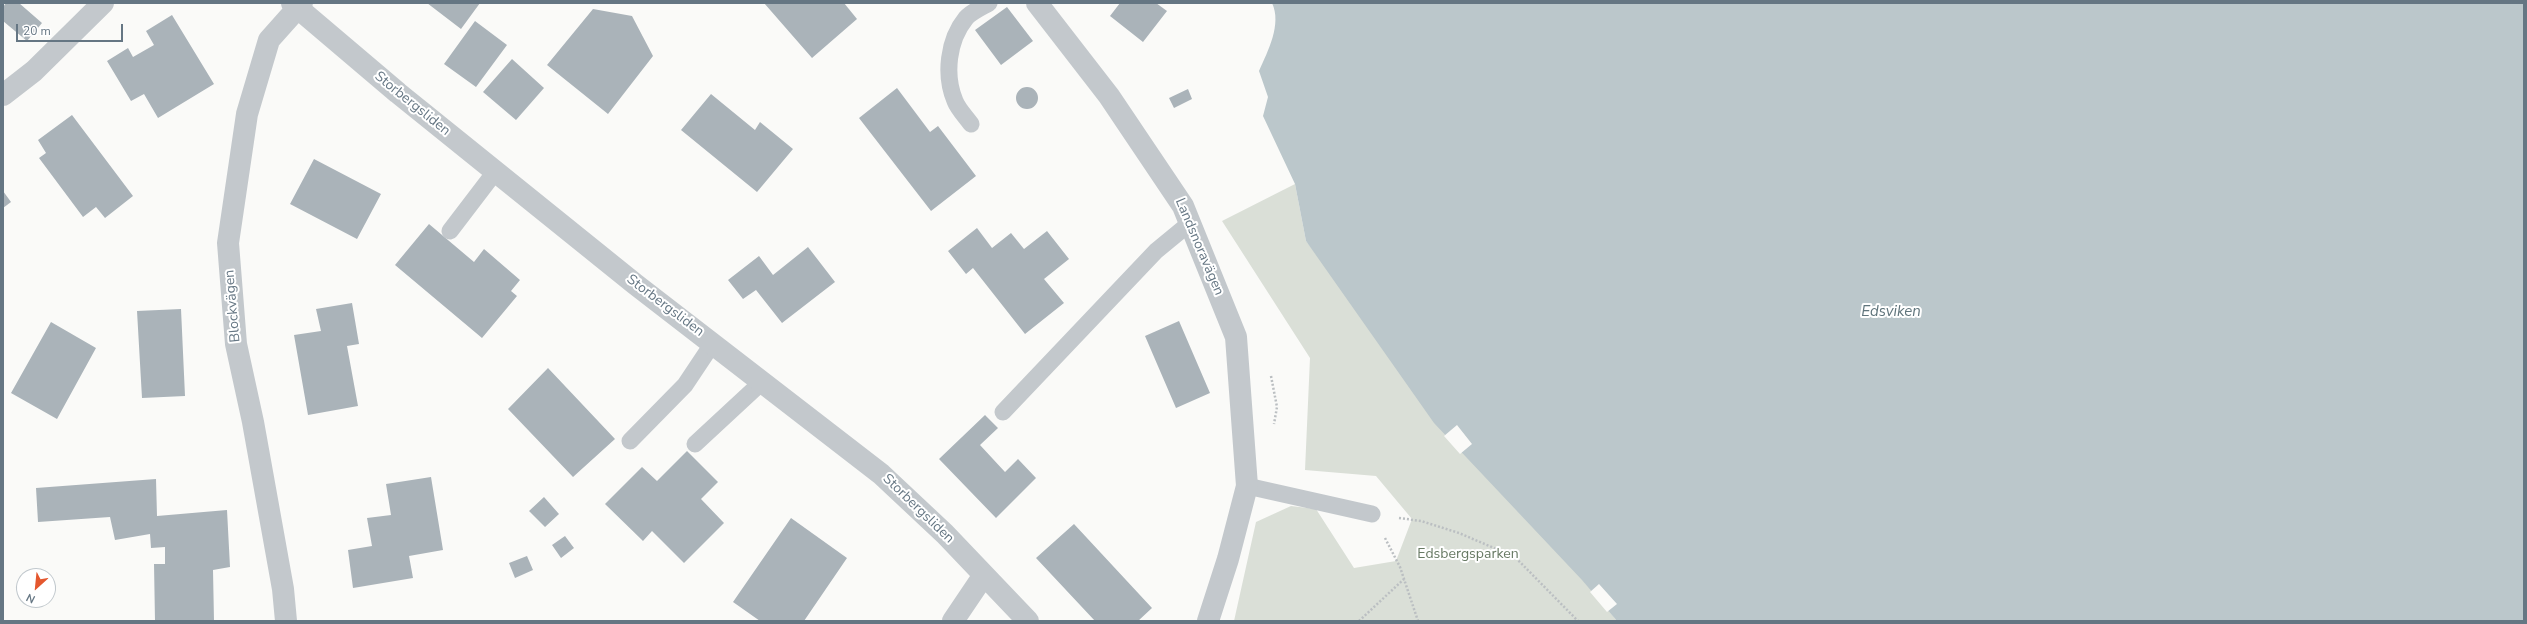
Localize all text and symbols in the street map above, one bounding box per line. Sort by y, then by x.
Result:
scale bar [18,16,125,42]
text: 20 m [23,23,51,39]
street label: Storbergsliden [371,68,453,140]
street label: Landsnoravägen [1171,196,1227,298]
street label: Blockvägen [221,269,245,343]
street label: Storbergsliden [623,271,707,341]
water label: Edsviken [1861,303,1921,321]
street label: Storbergsliden [879,471,957,547]
park label: Edsbergsparken [1417,547,1519,563]
north arrow [16,568,56,608]
text: N [24,590,38,607]

